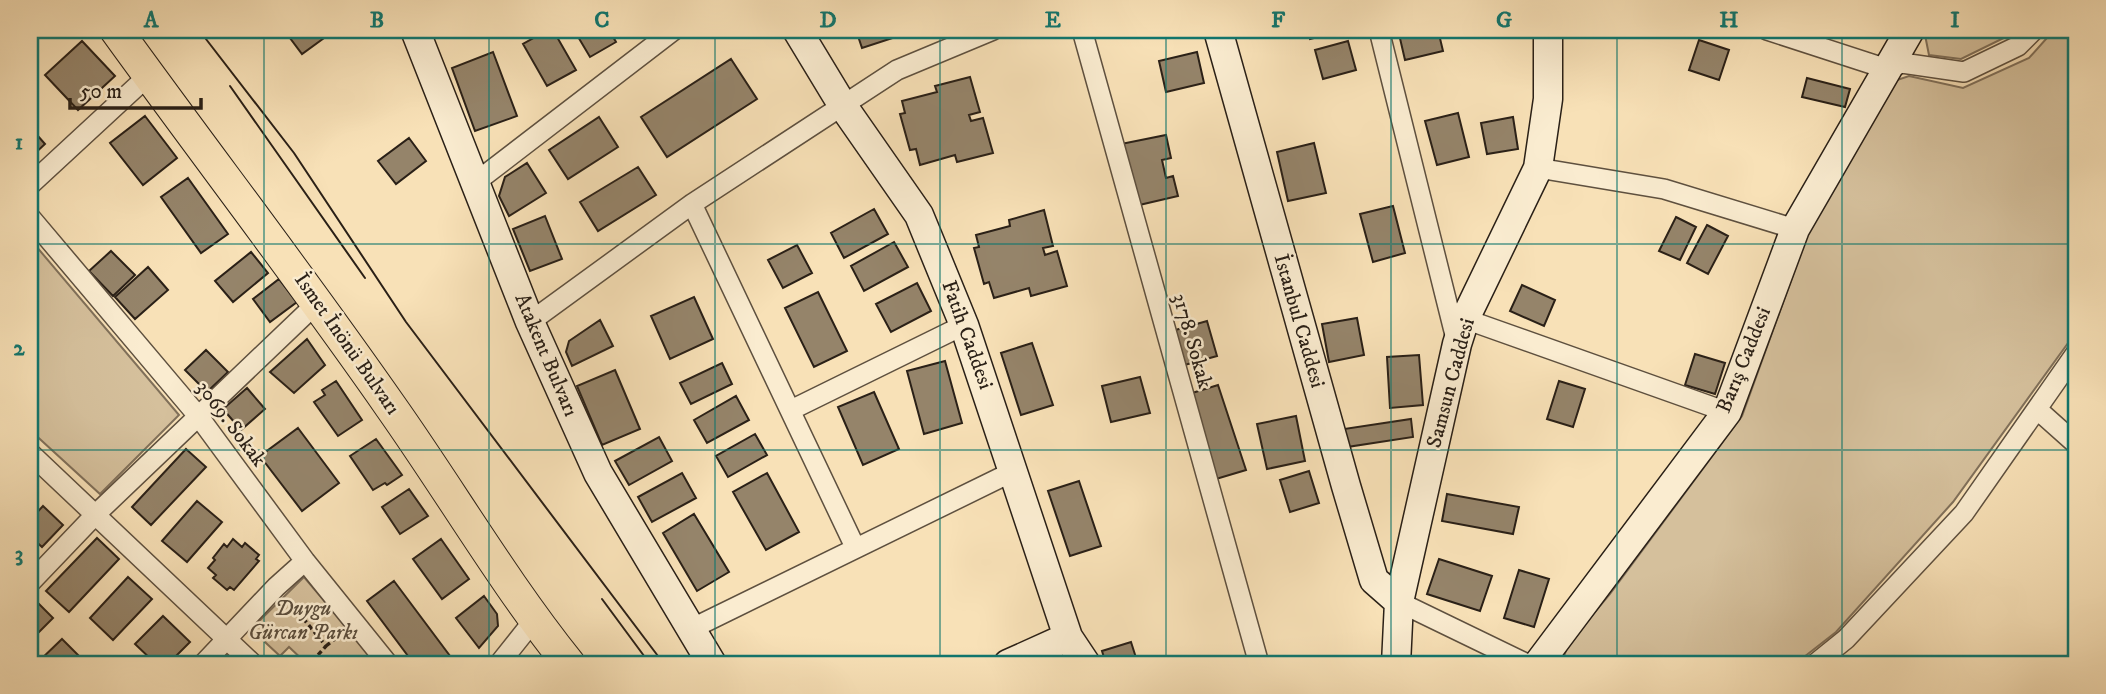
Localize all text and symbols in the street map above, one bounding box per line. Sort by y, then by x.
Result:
text: A [143,6,160,35]
text: B [370,6,384,35]
text: C [594,6,610,35]
text: D [819,6,837,35]
text: E [1045,6,1061,35]
text: F [1271,6,1286,35]
text: G [1496,6,1512,35]
text: H [1719,6,1739,35]
text: I [1950,6,1960,35]
scale bar [70,66,201,110]
text: 50 m [80,79,122,105]
text: 1 [15,128,23,157]
street label: İstanbul Caddesi [1267,251,1331,391]
street label: İsmet İnönü Bulvarı [288,267,407,420]
street label: Fatih Caddesi [935,277,999,393]
street label: Atakent Bulvarı [508,290,584,420]
street label: 3178. Sokak [1166,291,1218,392]
street label: Barış Caddesi [1711,303,1777,417]
street label: Samsun Caddesi [1421,315,1481,451]
text: 2 [13,334,25,363]
street label: 3069. Sokak [190,376,272,473]
text: 3 [15,540,23,569]
park label: Duygu Gürcan Parkı [248,596,358,646]

